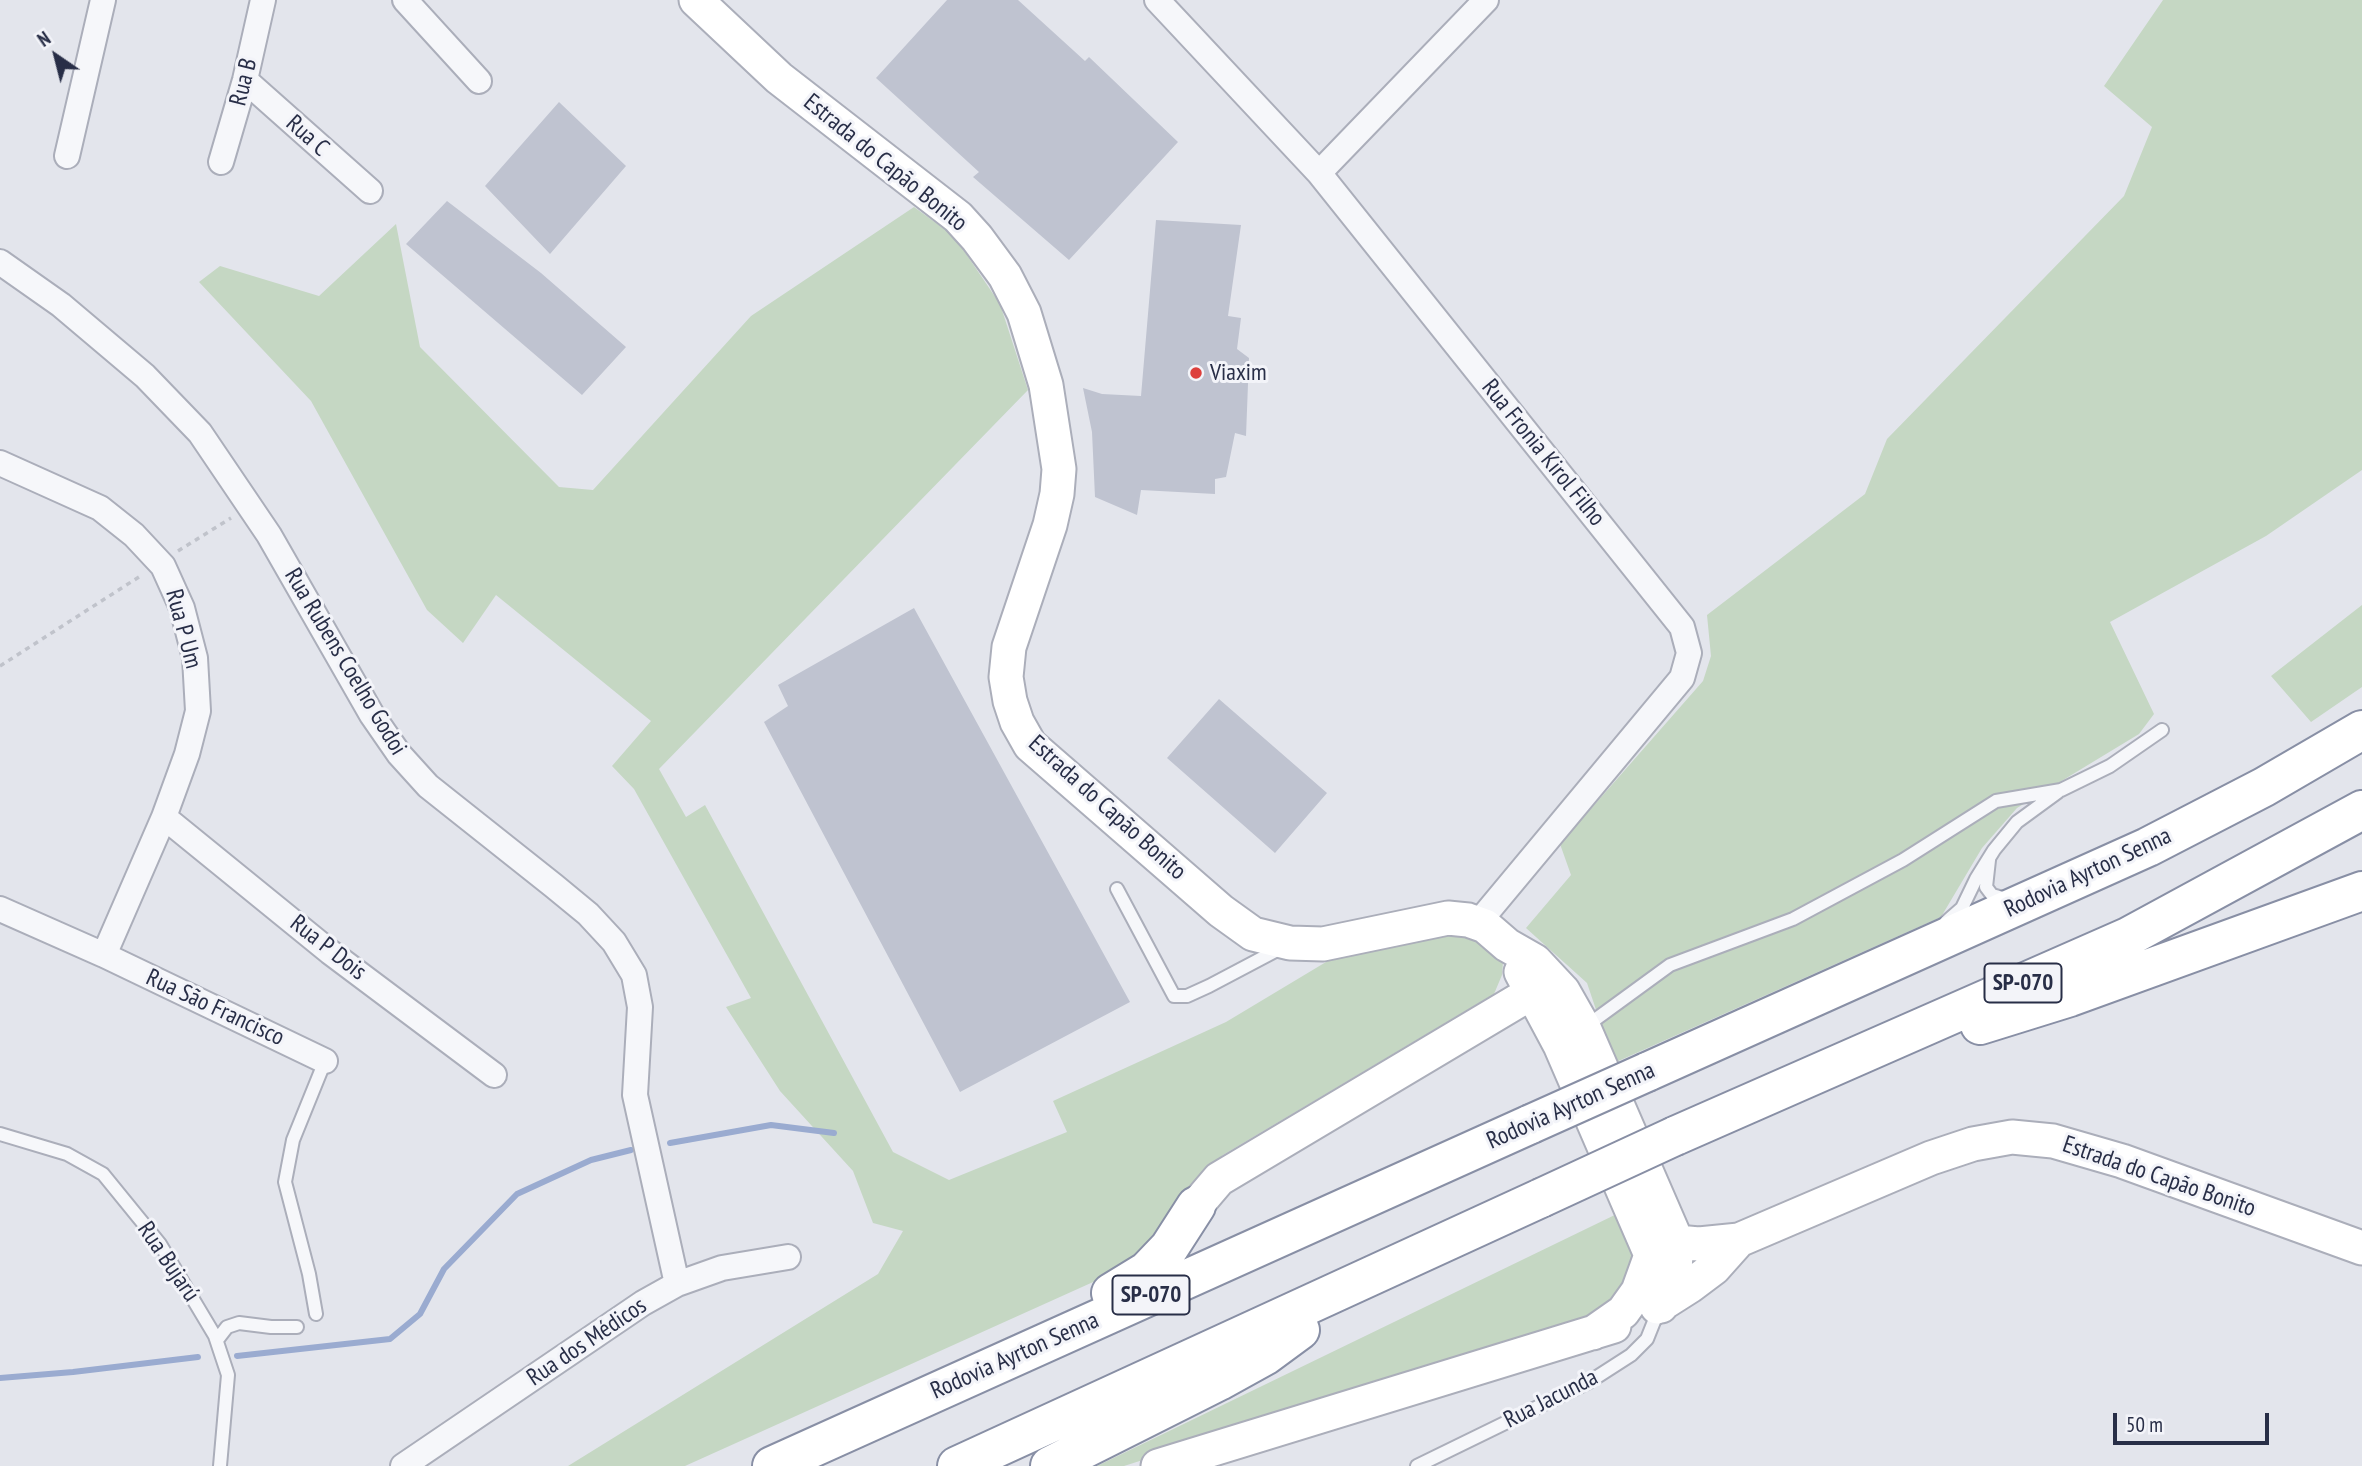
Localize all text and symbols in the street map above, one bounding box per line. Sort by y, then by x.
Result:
north arrow [21,21,91,91]
text: N [33,26,55,52]
street label: Rua B [224,55,264,109]
street label: Estrada do Capão Bonito [797,88,973,238]
street label: Rua C [280,109,334,163]
place label: Viaxim [1210,359,1267,387]
marker: Viaxim [1188,365,1204,381]
street label: Rua Fronia Kirol Filho [1475,374,1611,532]
street label: Rua Rubens Coelho Godoi [278,563,412,761]
street label: Rua P Um [159,586,207,672]
street label: Estrada do Capão Bonito [1022,730,1192,886]
street label: Rodovia Ayrton Senna [2000,822,2176,924]
street label: Rua P Dois [284,909,372,987]
street label: Rua São Francisco [141,963,289,1053]
road number: SP-070 [1984,964,2062,1002]
street label: Rodovia Ayrton Senna [1483,1056,1659,1156]
street label: Estrada do Capão Bonito [2059,1130,2259,1224]
street label: Rua Bujarú [131,1217,205,1307]
road number: SP-070 [1112,1276,1190,1314]
street label: Rua dos Médicos [522,1291,652,1393]
street label: Rodovia Ayrton Senna [927,1306,1103,1406]
street label: Rua Jacunda [1499,1363,1603,1435]
scale bar [2117,1400,2273,1444]
text: 50 m [2126,1411,2163,1438]

